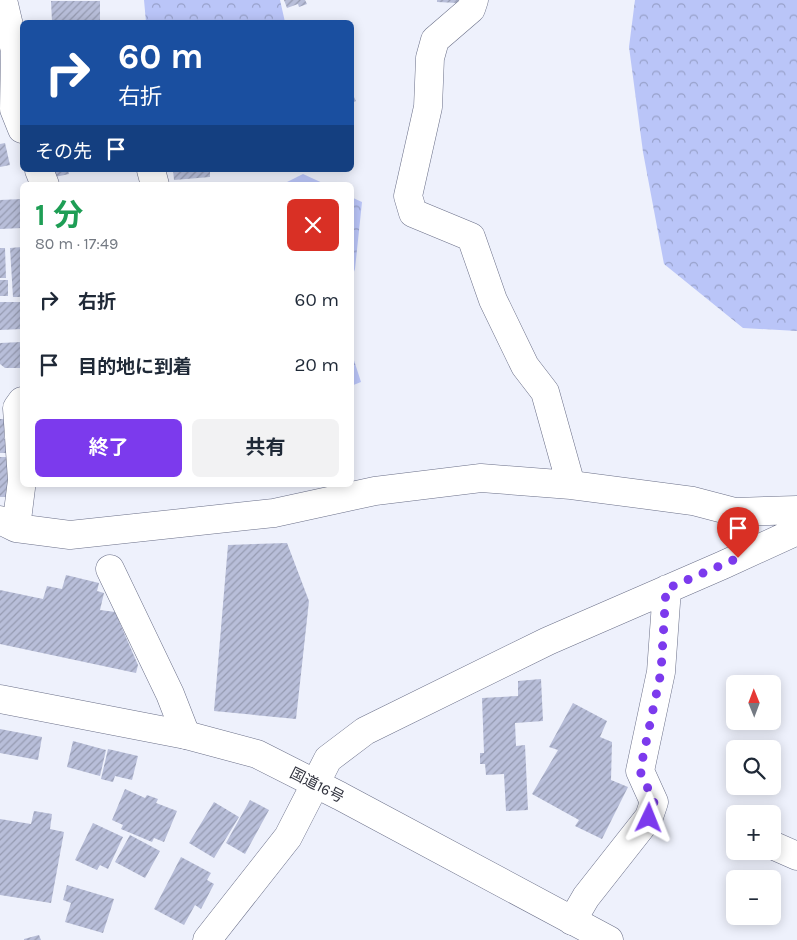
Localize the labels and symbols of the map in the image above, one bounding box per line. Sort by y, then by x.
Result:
pin [717,507,759,558]
north arrow [726,675,781,730]
street label: 国道16号 [287,764,347,806]
position arrow [622,791,674,843]

